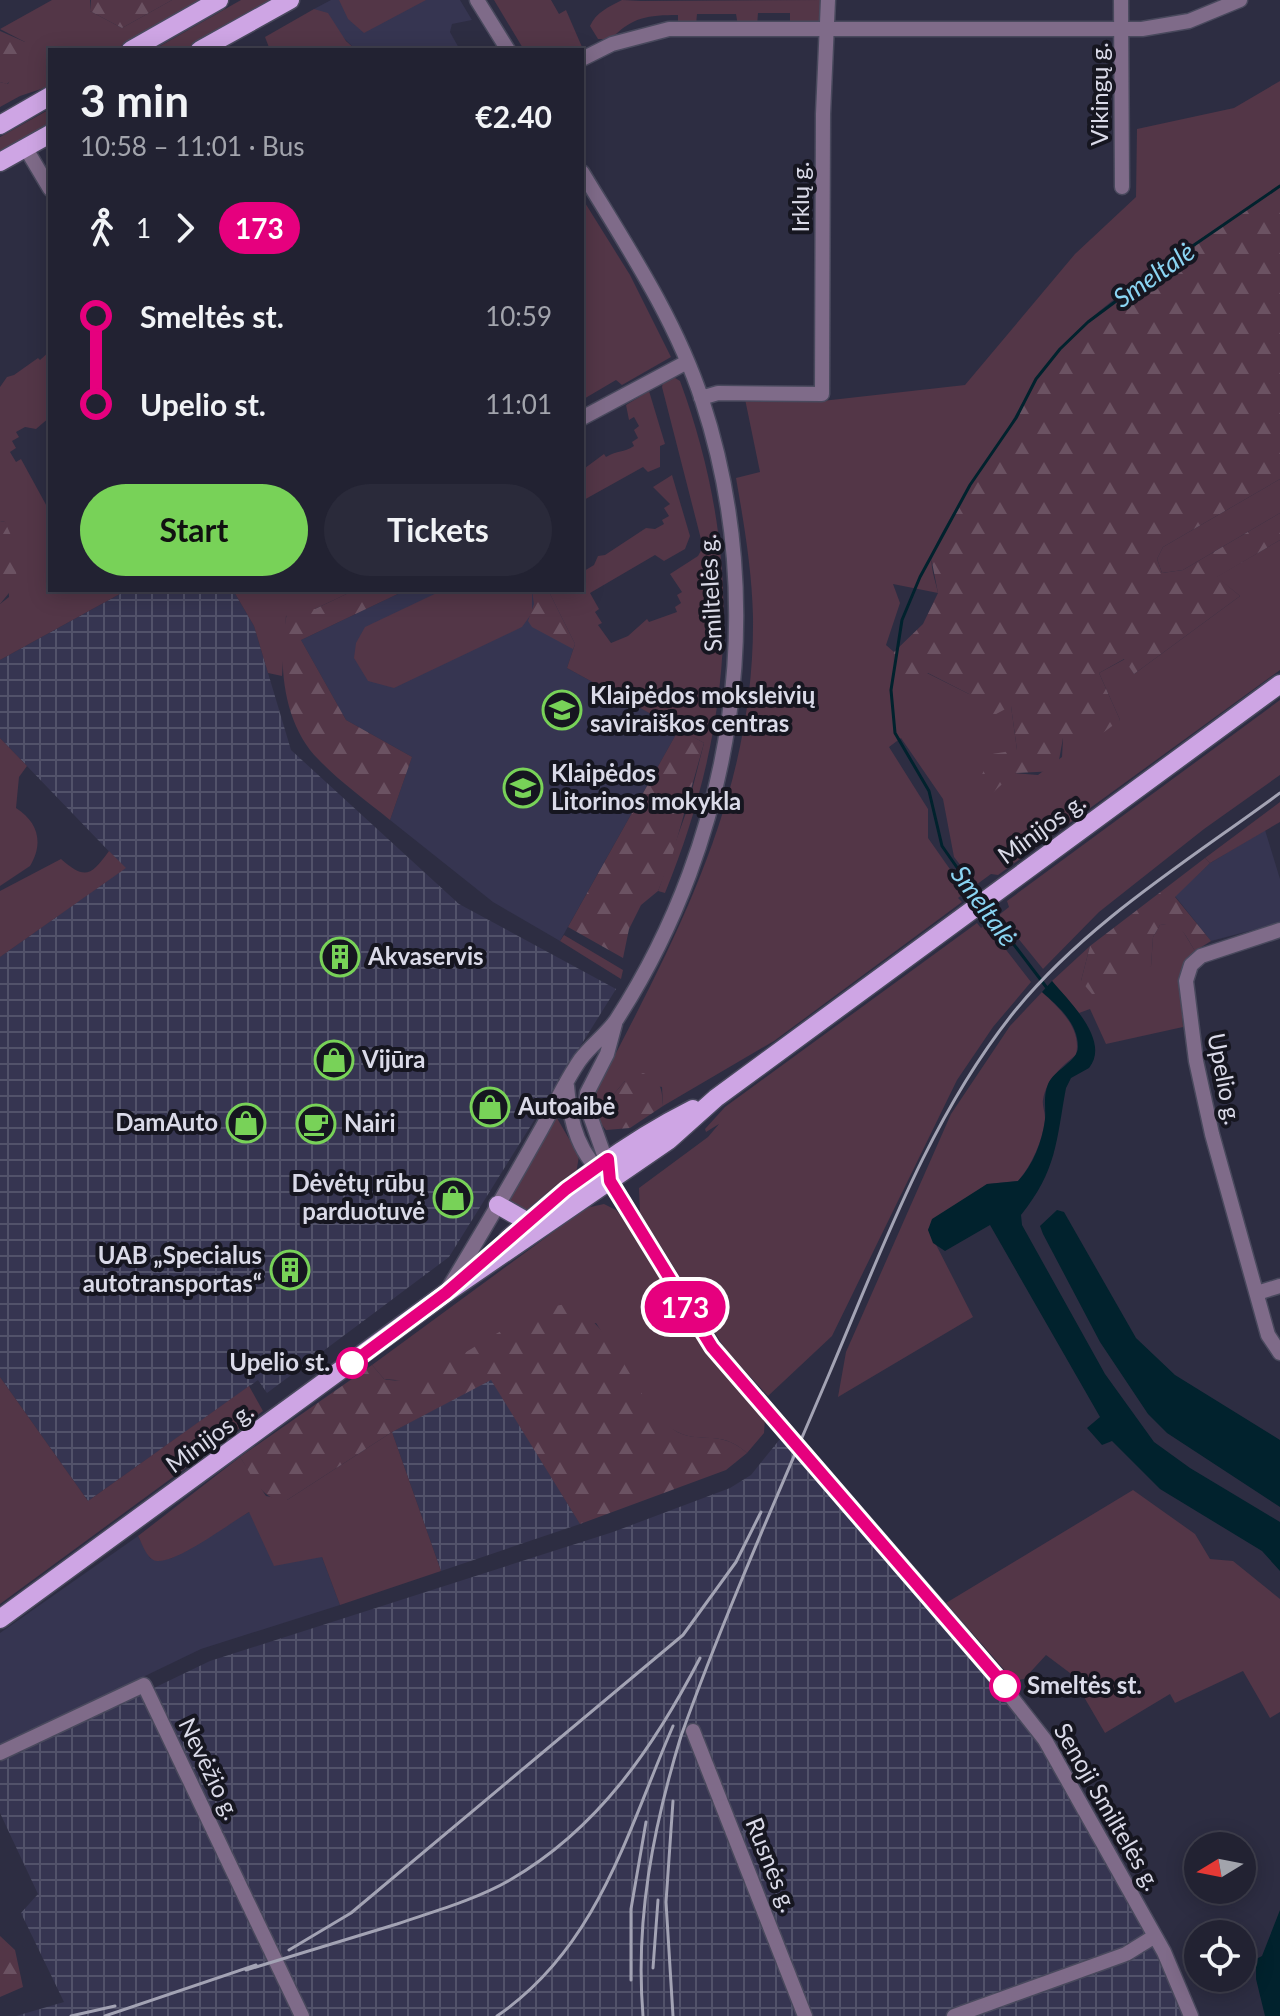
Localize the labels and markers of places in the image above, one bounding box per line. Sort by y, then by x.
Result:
place label: Klaipėdos moksleivių saviraiškos centras [590,680,816,737]
school or university icon: Klaipėdos moksleivių saviraiškos centras [541,689,583,731]
place label: Klaipėdos Litorinos mokykla [551,758,741,815]
school or university icon: Klaipėdos Litorinos mokykla [502,767,544,809]
building icon: Akvaservis [319,936,361,978]
place label: Akvaservis [367,941,484,970]
shop icon: Vijūra [313,1039,355,1081]
place label: Vijūra [361,1044,425,1073]
shop icon: Autoaibė [469,1086,511,1128]
place label: Autoaibė [517,1091,615,1120]
shop icon: DamAuto [225,1102,267,1144]
cafe icon: Nairi [295,1103,337,1145]
place label: DamAuto [115,1107,218,1136]
place label: Nairi [344,1108,396,1137]
place label: Dėvėtų rūbų parduotuvė [291,1168,425,1225]
shop icon: Dėvėtų rūbų parduotuvė [432,1177,474,1219]
place label: UAB „Specialus autotransportas“ [83,1240,262,1297]
building icon: UAB „Specialus autotransportas“ [269,1249,311,1291]
place label: Upelio st. [229,1347,330,1376]
marker: Upelio st. [337,1348,367,1378]
place label: Smeltės st. [1027,1670,1142,1699]
marker: Smeltės st. [990,1671,1020,1701]

